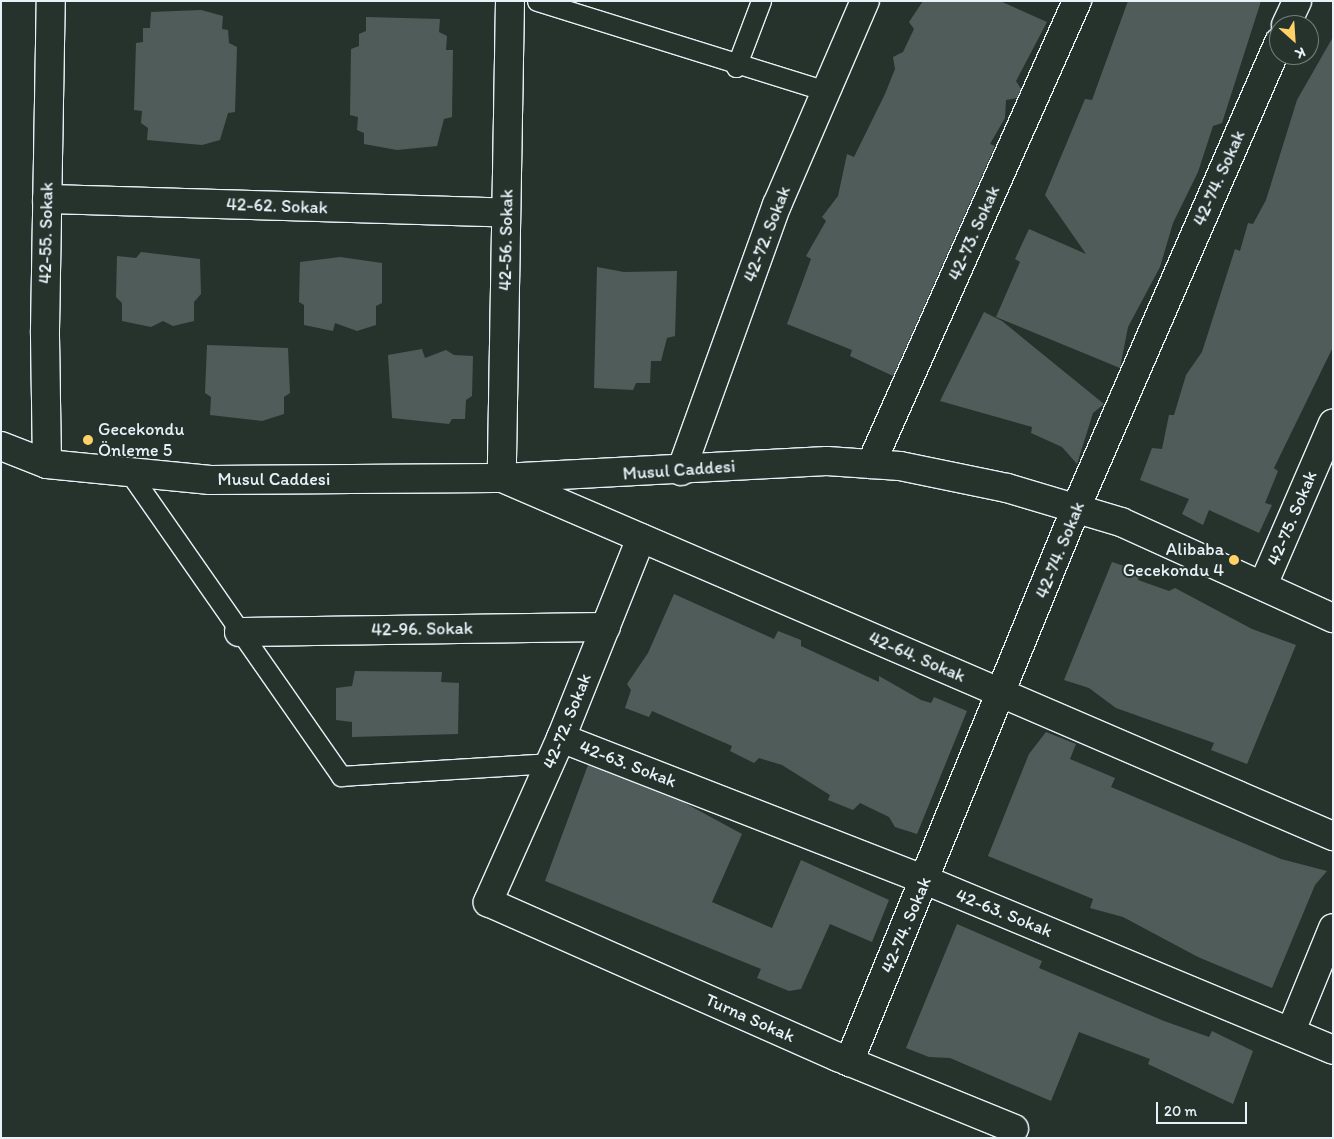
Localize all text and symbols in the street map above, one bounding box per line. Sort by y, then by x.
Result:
north arrow [1269,15,1319,65]
text: K [1293,43,1308,63]
street label: 42-74. Sokak [1188,127,1250,229]
street label: 42-55. Sokak [34,182,58,284]
street label: 42-73. Sokak [944,182,1004,284]
street label: 42-72. Sokak [739,183,795,285]
street label: 42-56. Sokak [494,189,518,291]
street label: 42-62. Sokak [226,193,328,219]
place label: Gecekondu Önleme 5 [98,419,184,462]
marker: Gecekondu Önleme 5 [82,434,94,446]
street label: Musul Caddesi [622,455,736,485]
street label: 42-75. Sokak [1262,467,1322,569]
street label: Musul Caddesi [218,468,330,490]
street label: 42-74. Sokak [1031,498,1089,602]
place label: Alibaba Gecekondu 4 [1123,539,1224,582]
marker: Alibaba Gecekondu 4 [1228,554,1240,566]
street label: 42-96. Sokak [371,617,473,641]
street label: 42-64. Sokak [865,627,969,687]
street label: 42-72. Sokak [538,670,596,772]
street label: 42-63. Sokak [577,736,679,792]
street label: 42-74. Sokak [876,874,936,976]
street label: 42-63. Sokak [953,884,1055,942]
street label: Turna Sokak [702,989,798,1047]
scale bar [1159,1092,1250,1124]
text: 20 m [1164,1102,1197,1120]

